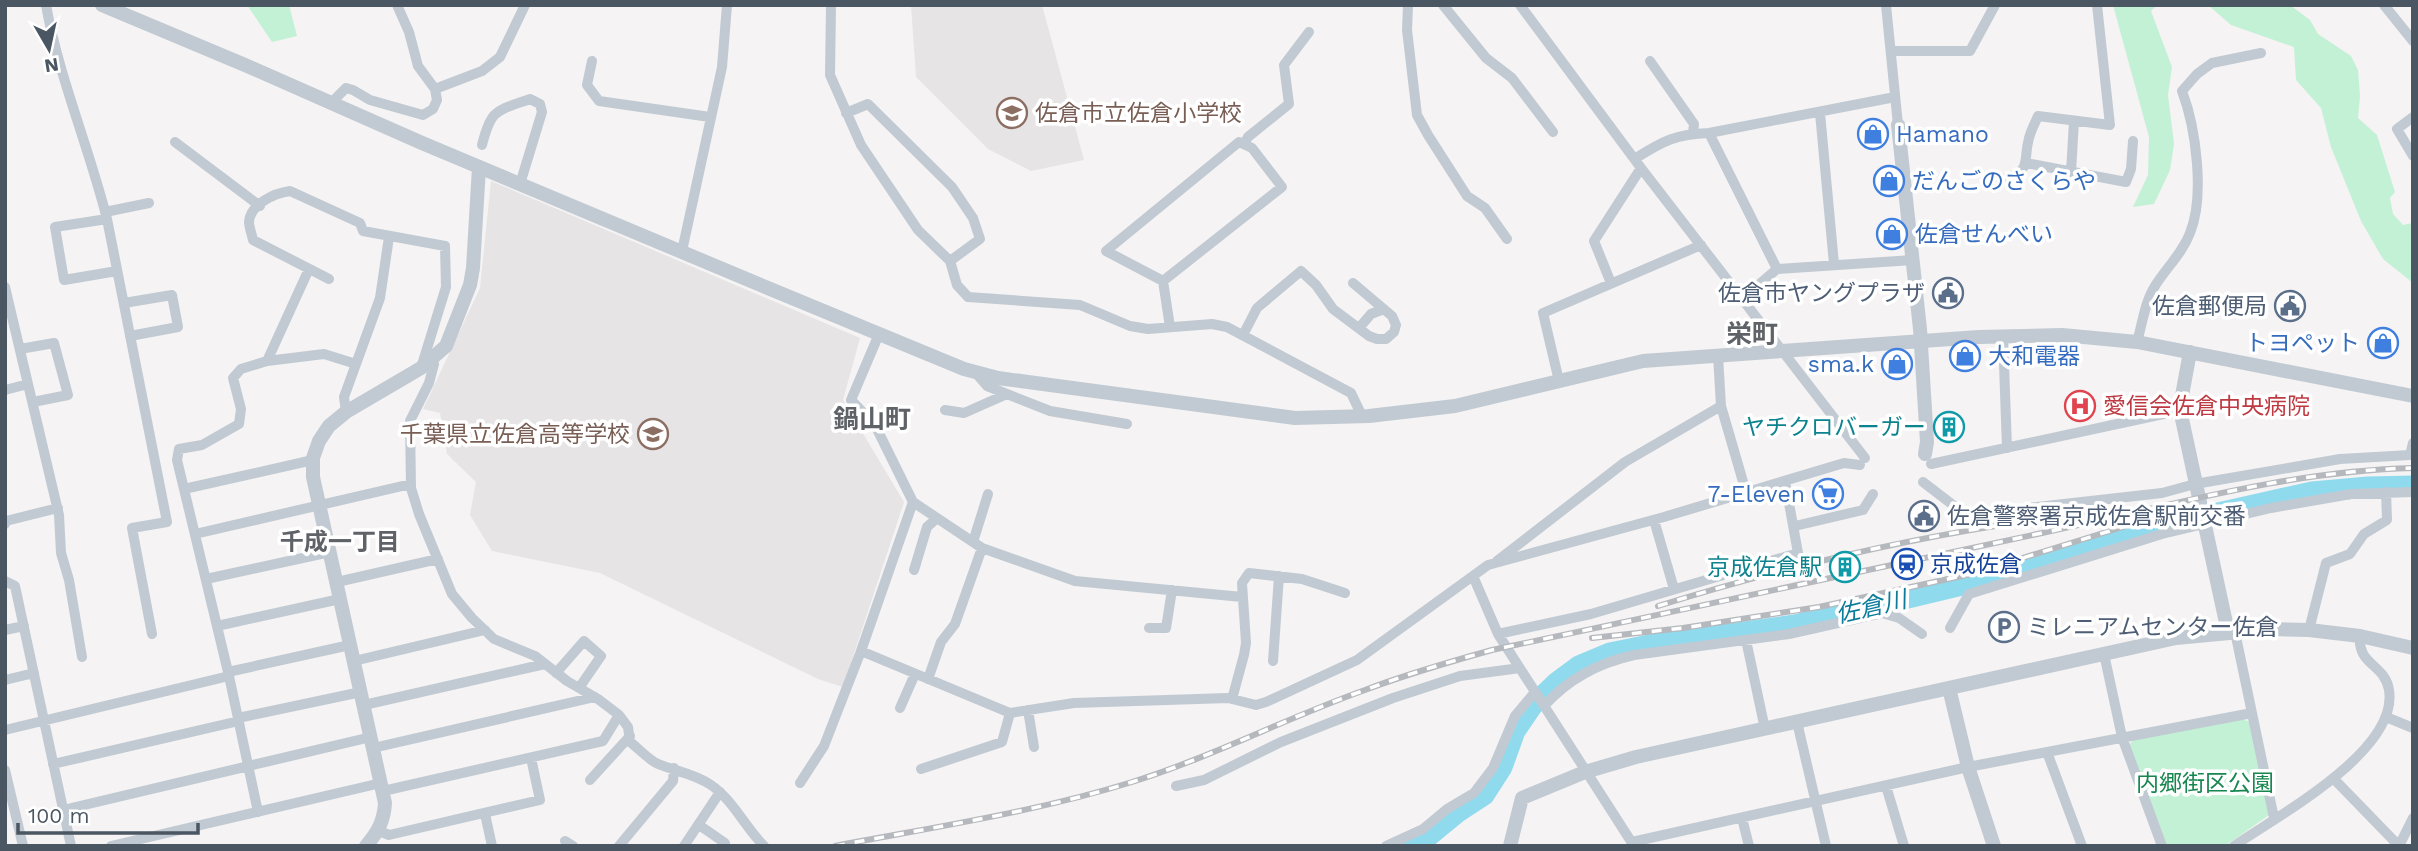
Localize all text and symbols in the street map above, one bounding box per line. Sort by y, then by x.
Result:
north arrow [14,14,84,84]
text: N [43,53,60,78]
school or university icon: 佐倉市立佐倉小学校 [995,96,1029,130]
place label: 佐倉市立佐倉小学校 [1035,100,1242,127]
shop icon: Hamano [1856,117,1890,151]
place label: Hamano [1896,121,1989,148]
shop icon: だんごのさくらや [1872,164,1906,198]
place label: だんごのさくらや [1912,168,2096,195]
shop icon: 佐倉せんべい [1875,217,1909,251]
place label: 佐倉せんべい [1915,221,2053,248]
public building icon: 佐倉市ヤングプラザ [1931,276,1965,310]
place label: 佐倉市ヤングプラザ [1718,280,1925,307]
public building icon: 佐倉郵便局 [2273,289,2307,323]
place label: 佐倉郵便局 [2152,293,2267,320]
district label: 栄町 [1726,319,1778,349]
shop icon: トヨペット [2366,326,2400,360]
place label: トヨペット [2245,330,2360,357]
shop icon: 大和電器 [1948,339,1982,373]
place label: 大和電器 [1988,343,2080,370]
shop icon: sma.k [1880,347,1914,381]
place label: sma.k [1808,351,1874,378]
hospital icon: 愛信会佐倉中央病院 [2063,389,2097,423]
place label: 愛信会佐倉中央病院 [2103,393,2310,420]
district label: 鍋山町 [833,404,911,434]
building icon: ヤチクロバーガー [1932,410,1966,444]
place label: ヤチクロバーガー [1742,414,1926,441]
school or university icon: 千葉県立佐倉高等学校 [636,417,670,451]
place label: 千葉県立佐倉高等学校 [400,421,630,448]
supermarket icon: 7-Eleven [1811,477,1845,511]
place label: 7-Eleven [1707,481,1805,508]
public building icon: 佐倉警察署京成佐倉駅前交番 [1907,499,1941,533]
place label: 佐倉警察署京成佐倉駅前交番 [1947,503,2246,530]
district label: 千成一丁目 [280,528,400,556]
station icon: 京成佐倉 [1890,547,1924,581]
building icon: 京成佐倉駅 [1828,550,1862,584]
place label: 京成佐倉 [1930,551,2022,578]
place label: 京成佐倉駅 [1707,554,1822,581]
water label: 佐倉川 [1833,585,1912,629]
parking icon: ミレニアムセンター佐倉 [1987,610,2021,644]
place label: ミレニアムセンター佐倉 [2027,614,2278,641]
park label: 内郷街区公園 [2136,770,2274,797]
scale bar [18,792,198,836]
text: 100 m [28,803,90,828]

